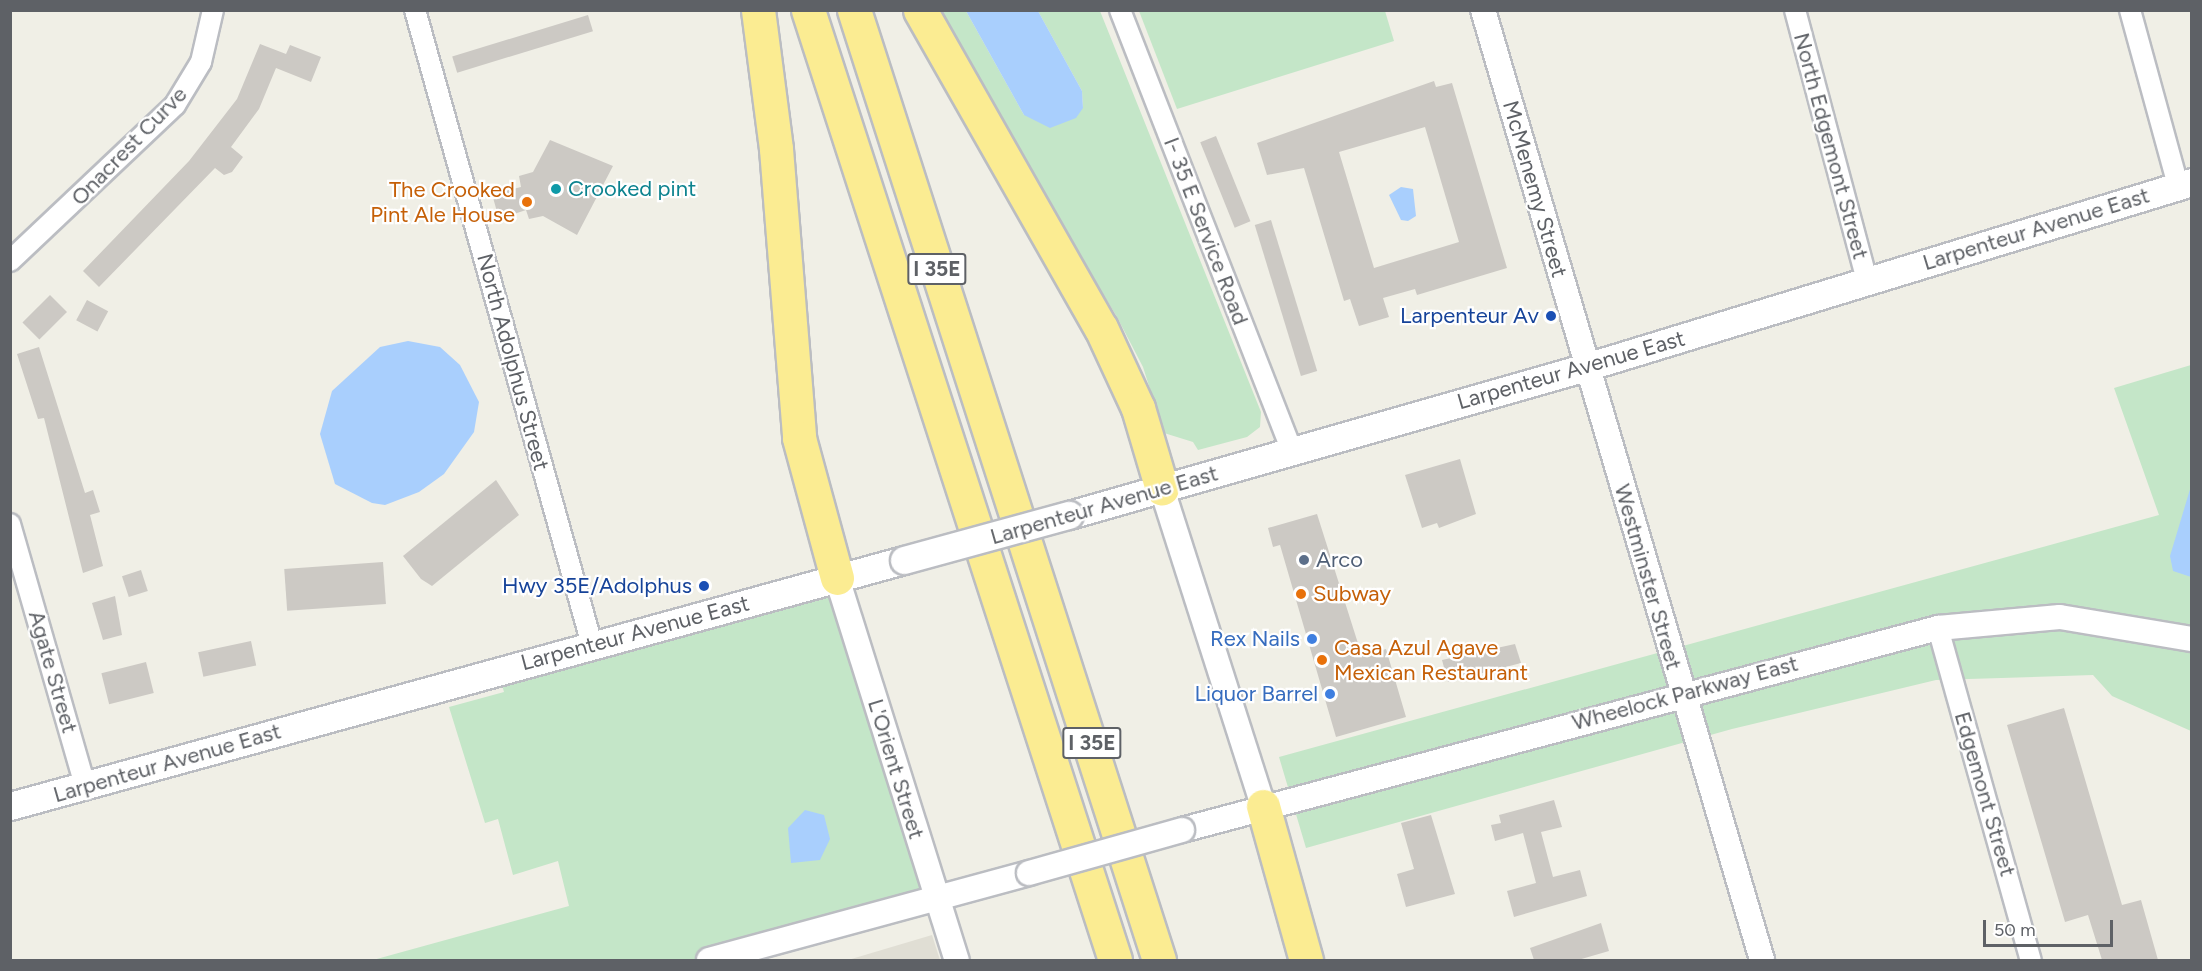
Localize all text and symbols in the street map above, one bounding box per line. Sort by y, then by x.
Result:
street label: North Edgemont Street [1788,30,1874,262]
street label: Onacrest Curve [66,81,192,211]
street label: McMenemy Street [1497,98,1573,280]
street label: I- 35 E Service Road [1158,134,1254,328]
place label: The Crooked Pint Ale House [370,176,515,228]
place label: Crooked pint [568,176,696,202]
marker: Crooked pint [549,182,563,196]
street label: Larpenteur Avenue East [1920,182,2152,276]
marker: The Crooked Pint Ale House [520,195,534,209]
street label: North Adolphus Street [471,251,555,473]
road number: I 35E [907,251,967,287]
place label: Larpenteur Av [1400,303,1539,329]
marker: Larpenteur Av [1544,309,1558,323]
street label: Larpenteur Avenue East [1454,325,1688,415]
street label: Larpenteur Avenue East [987,460,1221,550]
street label: Westminster Street [1609,481,1687,673]
place label: Arco [1316,547,1363,573]
marker: Arco [1297,553,1311,567]
place label: Hwy 35E/Adolphus [502,573,692,599]
marker: Hwy 35E/Adolphus [697,579,711,593]
place label: Subway [1313,581,1391,607]
marker: Subway [1294,587,1308,601]
street label: Larpenteur Avenue East [518,590,752,676]
street label: Agate Street [23,608,83,736]
place label: Rex Nails [1210,626,1300,652]
marker: Rex Nails [1305,632,1319,646]
place label: Casa Azul Agave Mexican Restaurant [1334,634,1528,686]
street label: Wheelock Parkway East [1569,650,1801,736]
marker: Casa Azul Agave Mexican Restaurant [1315,653,1329,667]
place label: Liquor Barrel [1194,681,1318,707]
marker: Liquor Barrel [1323,687,1337,701]
street label: L'Orient Street [862,696,930,842]
street label: Edgemont Street [1949,709,2021,879]
street label: Larpenteur Avenue East [50,718,284,808]
road number: I 35E [1062,725,1122,761]
scale bar [1986,908,2116,946]
text: 50 m [1994,919,2036,941]

